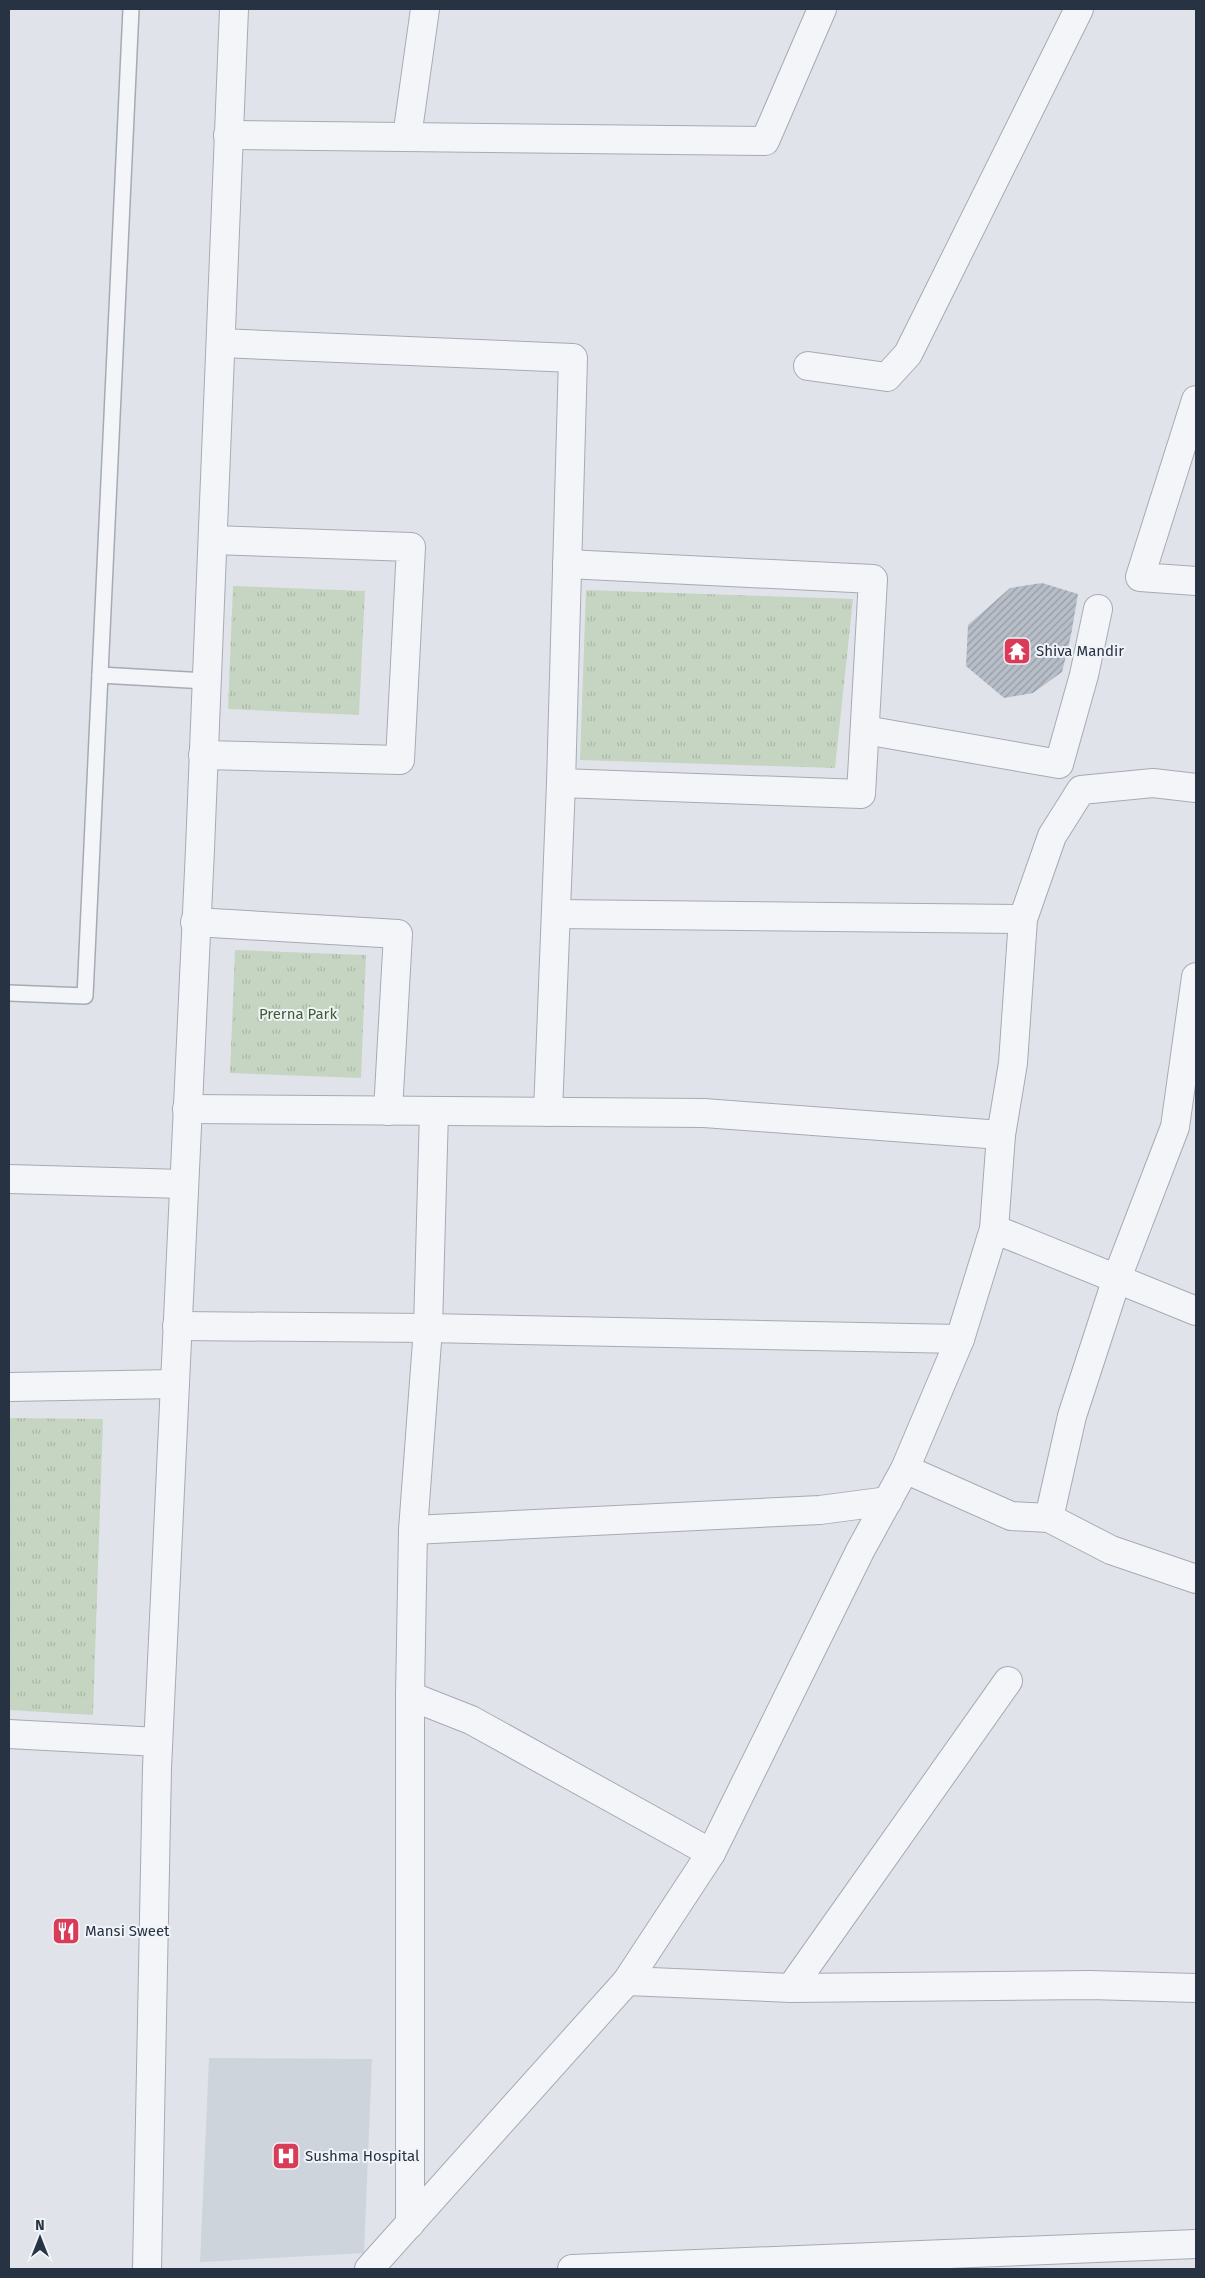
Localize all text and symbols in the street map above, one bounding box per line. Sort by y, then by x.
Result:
temple icon: Shiva Mandir [1002,636,1032,666]
place label: Shiva Mandir [1036,642,1124,660]
park label: Prerna Park [259,1005,337,1023]
restaurant icon: Mansi Sweet [51,1916,81,1946]
place label: Mansi Sweet [85,1922,170,1940]
hospital icon: Sushma Hospital [271,2141,301,2171]
place label: Sushma Hospital [305,2147,420,2165]
north arrow [15,2213,65,2263]
text: N [35,2217,45,2234]

